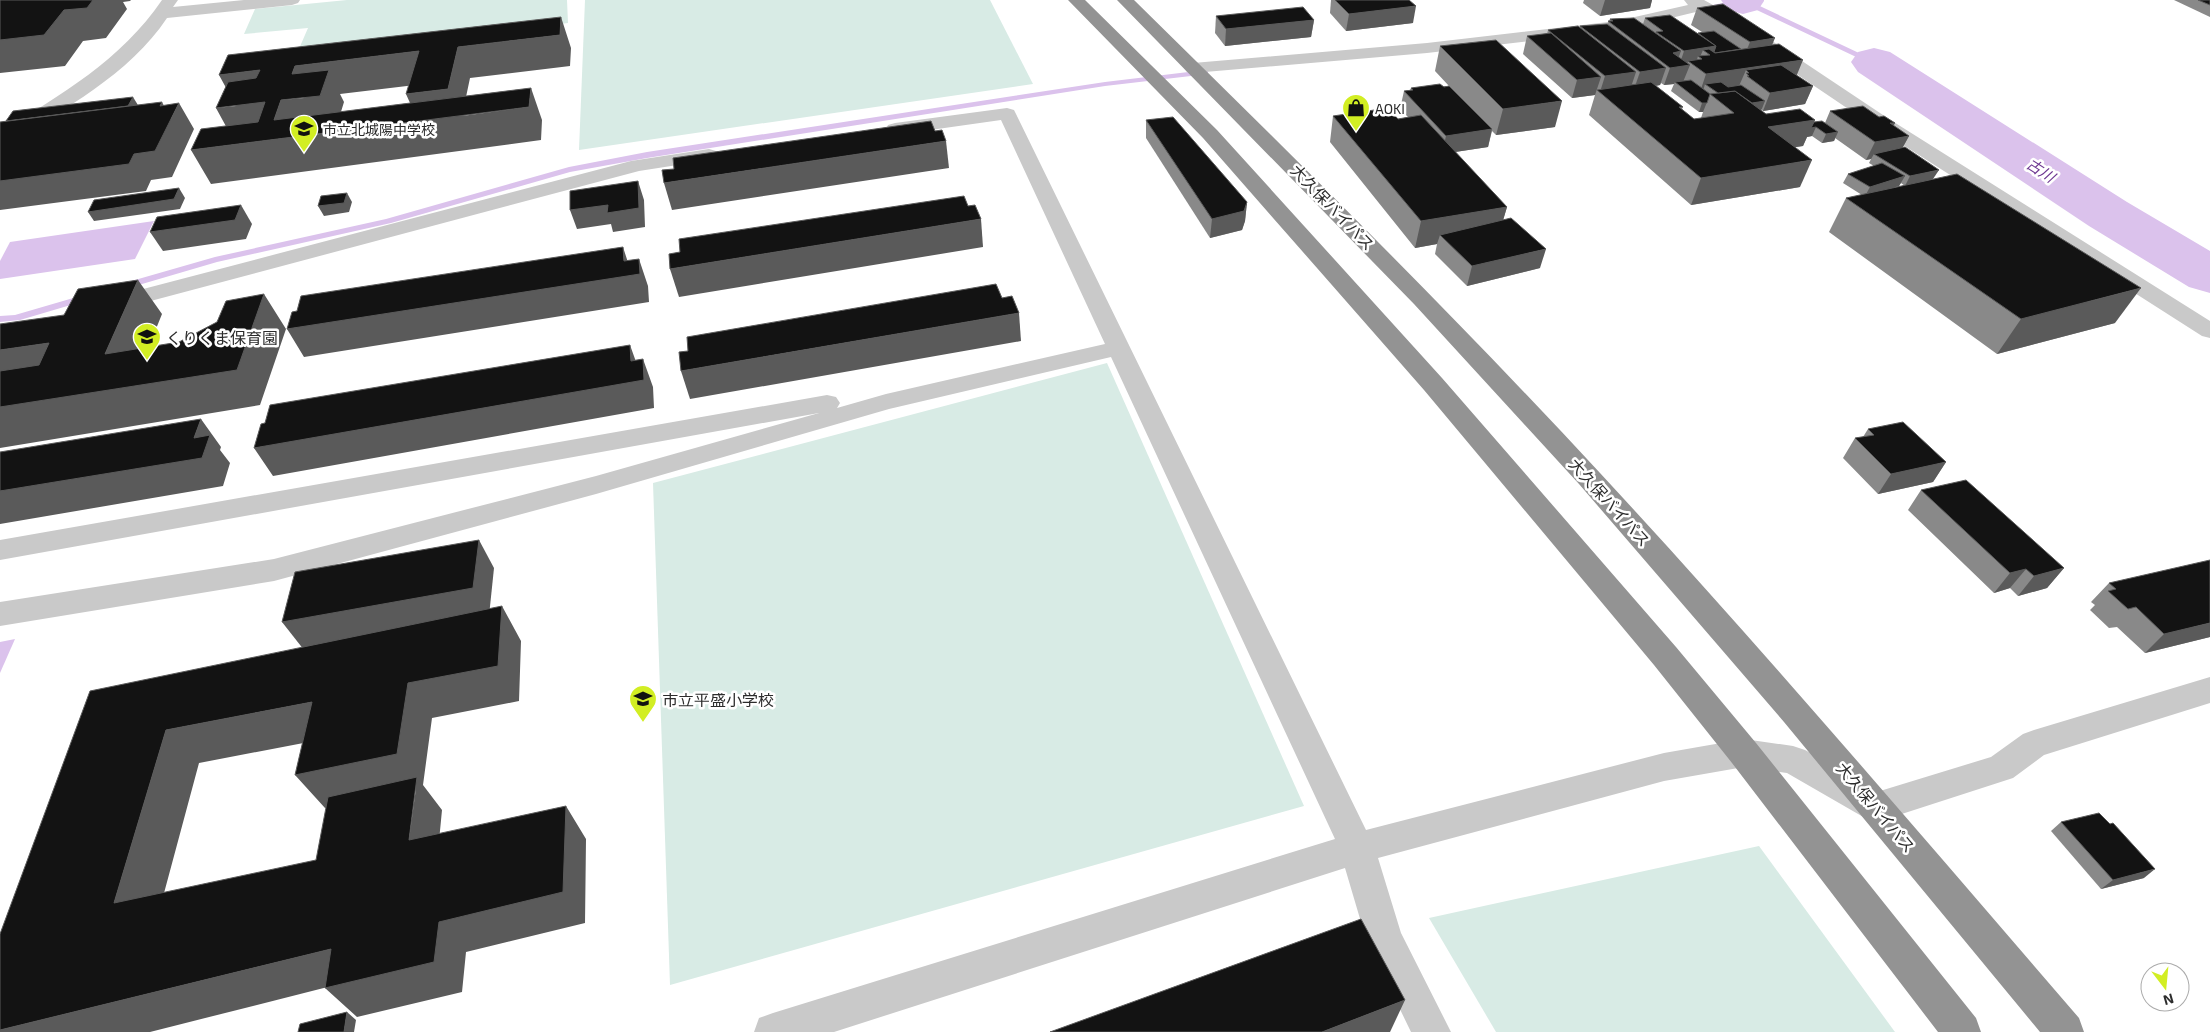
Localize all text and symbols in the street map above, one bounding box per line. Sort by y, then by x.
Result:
shop icon: AOKI [1341,93,1371,132]
place label: AOKI [1375,100,1405,117]
school or university icon: 市立北城陽中学校 [289,114,319,153]
place label: 市立北城陽中学校 [323,121,435,138]
water label: 古川 [2024,154,2060,187]
street label: 大久保バイパス [1287,160,1379,254]
school or university icon: くりくま保育園 [132,322,162,361]
place label: くりくま保育園 [166,328,278,347]
street label: 大久保バイパス [1566,454,1654,550]
school or university icon: 市立平盛小学校 [628,684,658,723]
place label: 市立平盛小学校 [662,690,774,709]
street label: 大久保バイパス [1833,758,1919,856]
north arrow [2140,962,2190,1012]
text: N [2162,990,2176,1010]

